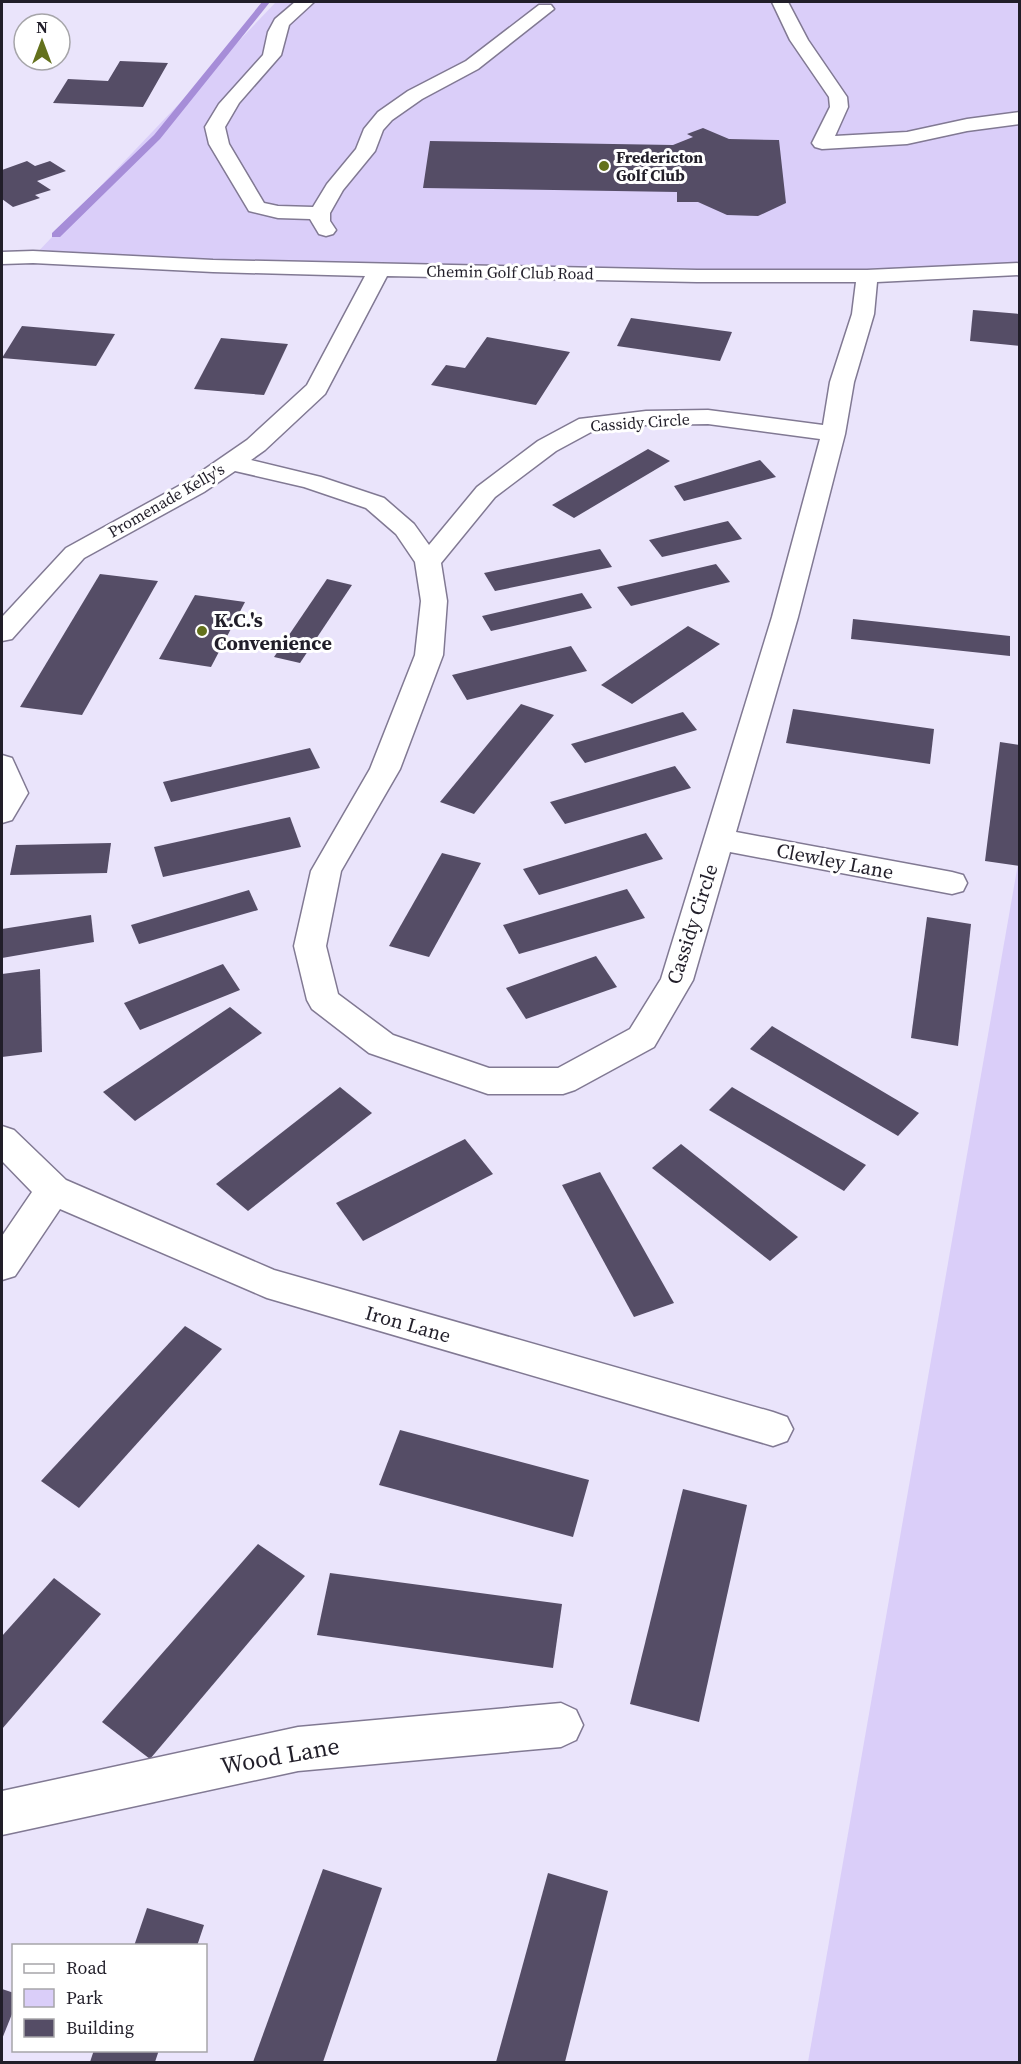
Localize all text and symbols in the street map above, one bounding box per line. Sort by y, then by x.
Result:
north arrow [12,12,72,72]
text: N [36,16,48,38]
place label: Fredericton Golf Club [616,146,703,186]
marker: Fredericton Golf Club [597,159,611,173]
street label: Chemin Golf Club Road [426,260,594,284]
street label: Cassidy Circle [589,408,691,436]
street label: Promenade Kelly's [104,458,228,542]
place label: K.C.'s Convenience [214,606,332,657]
marker: K.C.'s Convenience [195,624,209,638]
street label: Clewley Lane [774,836,896,886]
street label: Cassidy Circle [659,860,725,988]
street label: Iron Lane [362,1298,454,1350]
street label: Wood Lane [218,1729,342,1782]
legend [12,1944,207,2052]
text: Road [66,1955,107,1980]
text: Park [66,1985,103,2010]
text: Building [66,2015,134,2040]

